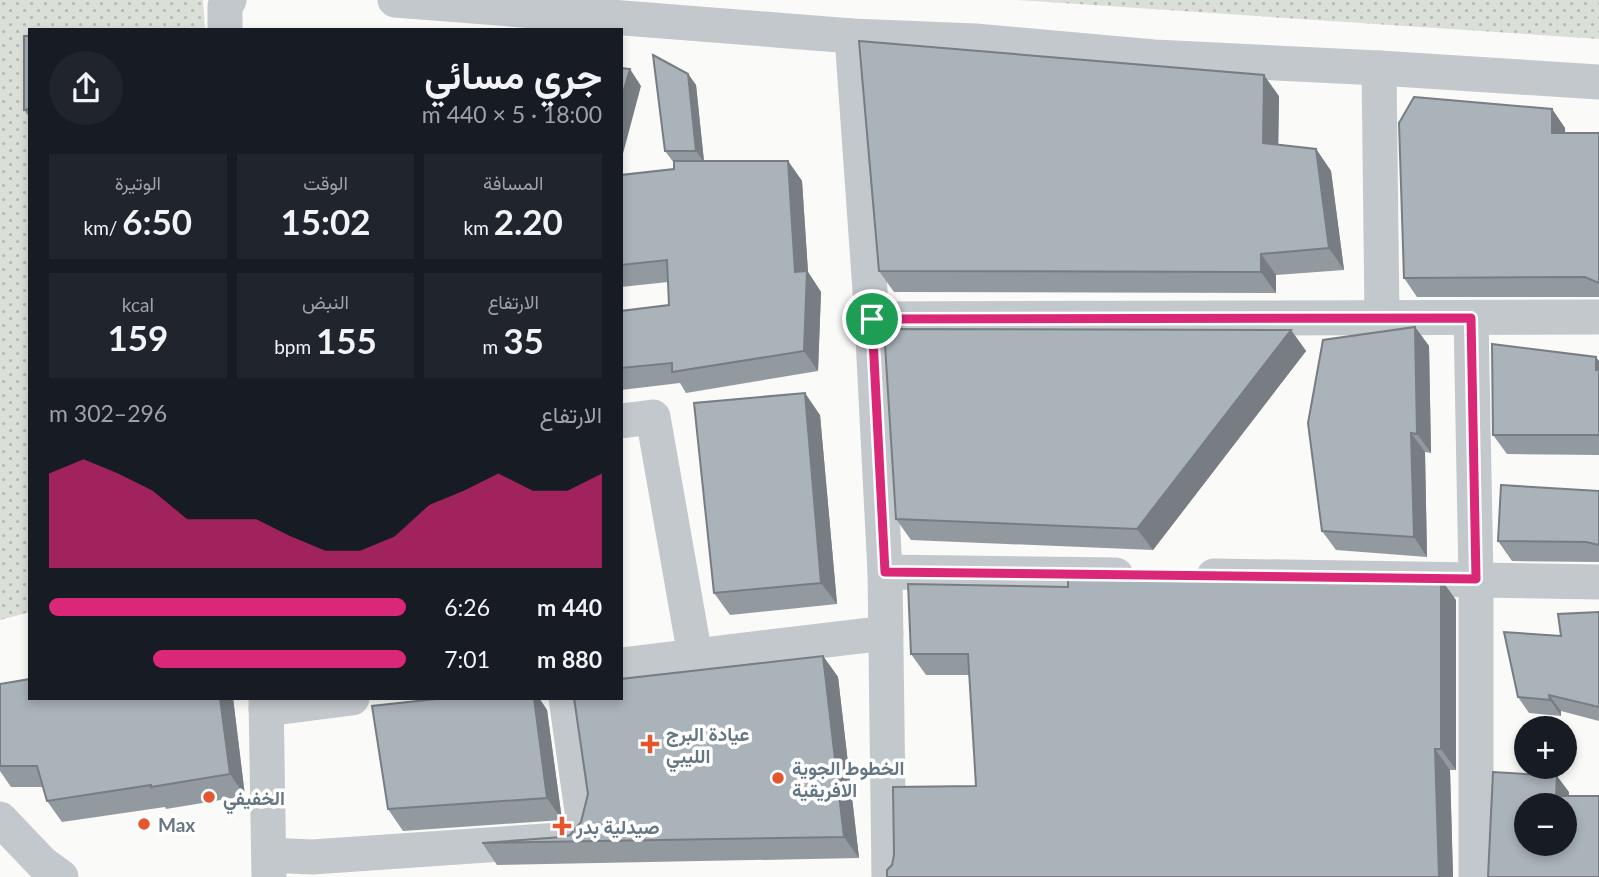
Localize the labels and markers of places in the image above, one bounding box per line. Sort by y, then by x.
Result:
pin [842,289,902,349]
place label: عيادة البرج الليبي [666,722,749,773]
marker: عيادة البرج الليبي [640,734,660,754]
place label: الخطوط الجوية الافريقية [792,756,904,803]
marker: الخطوط الجوية الافريقية [770,770,786,786]
place label: الخفيفي [223,786,285,815]
marker: الخفيفي [201,789,217,805]
place label: Max [158,813,195,836]
place label: صيدلية بدر [575,815,660,840]
marker: Max [136,816,152,832]
marker: صيدلية بدر [554,818,570,834]

